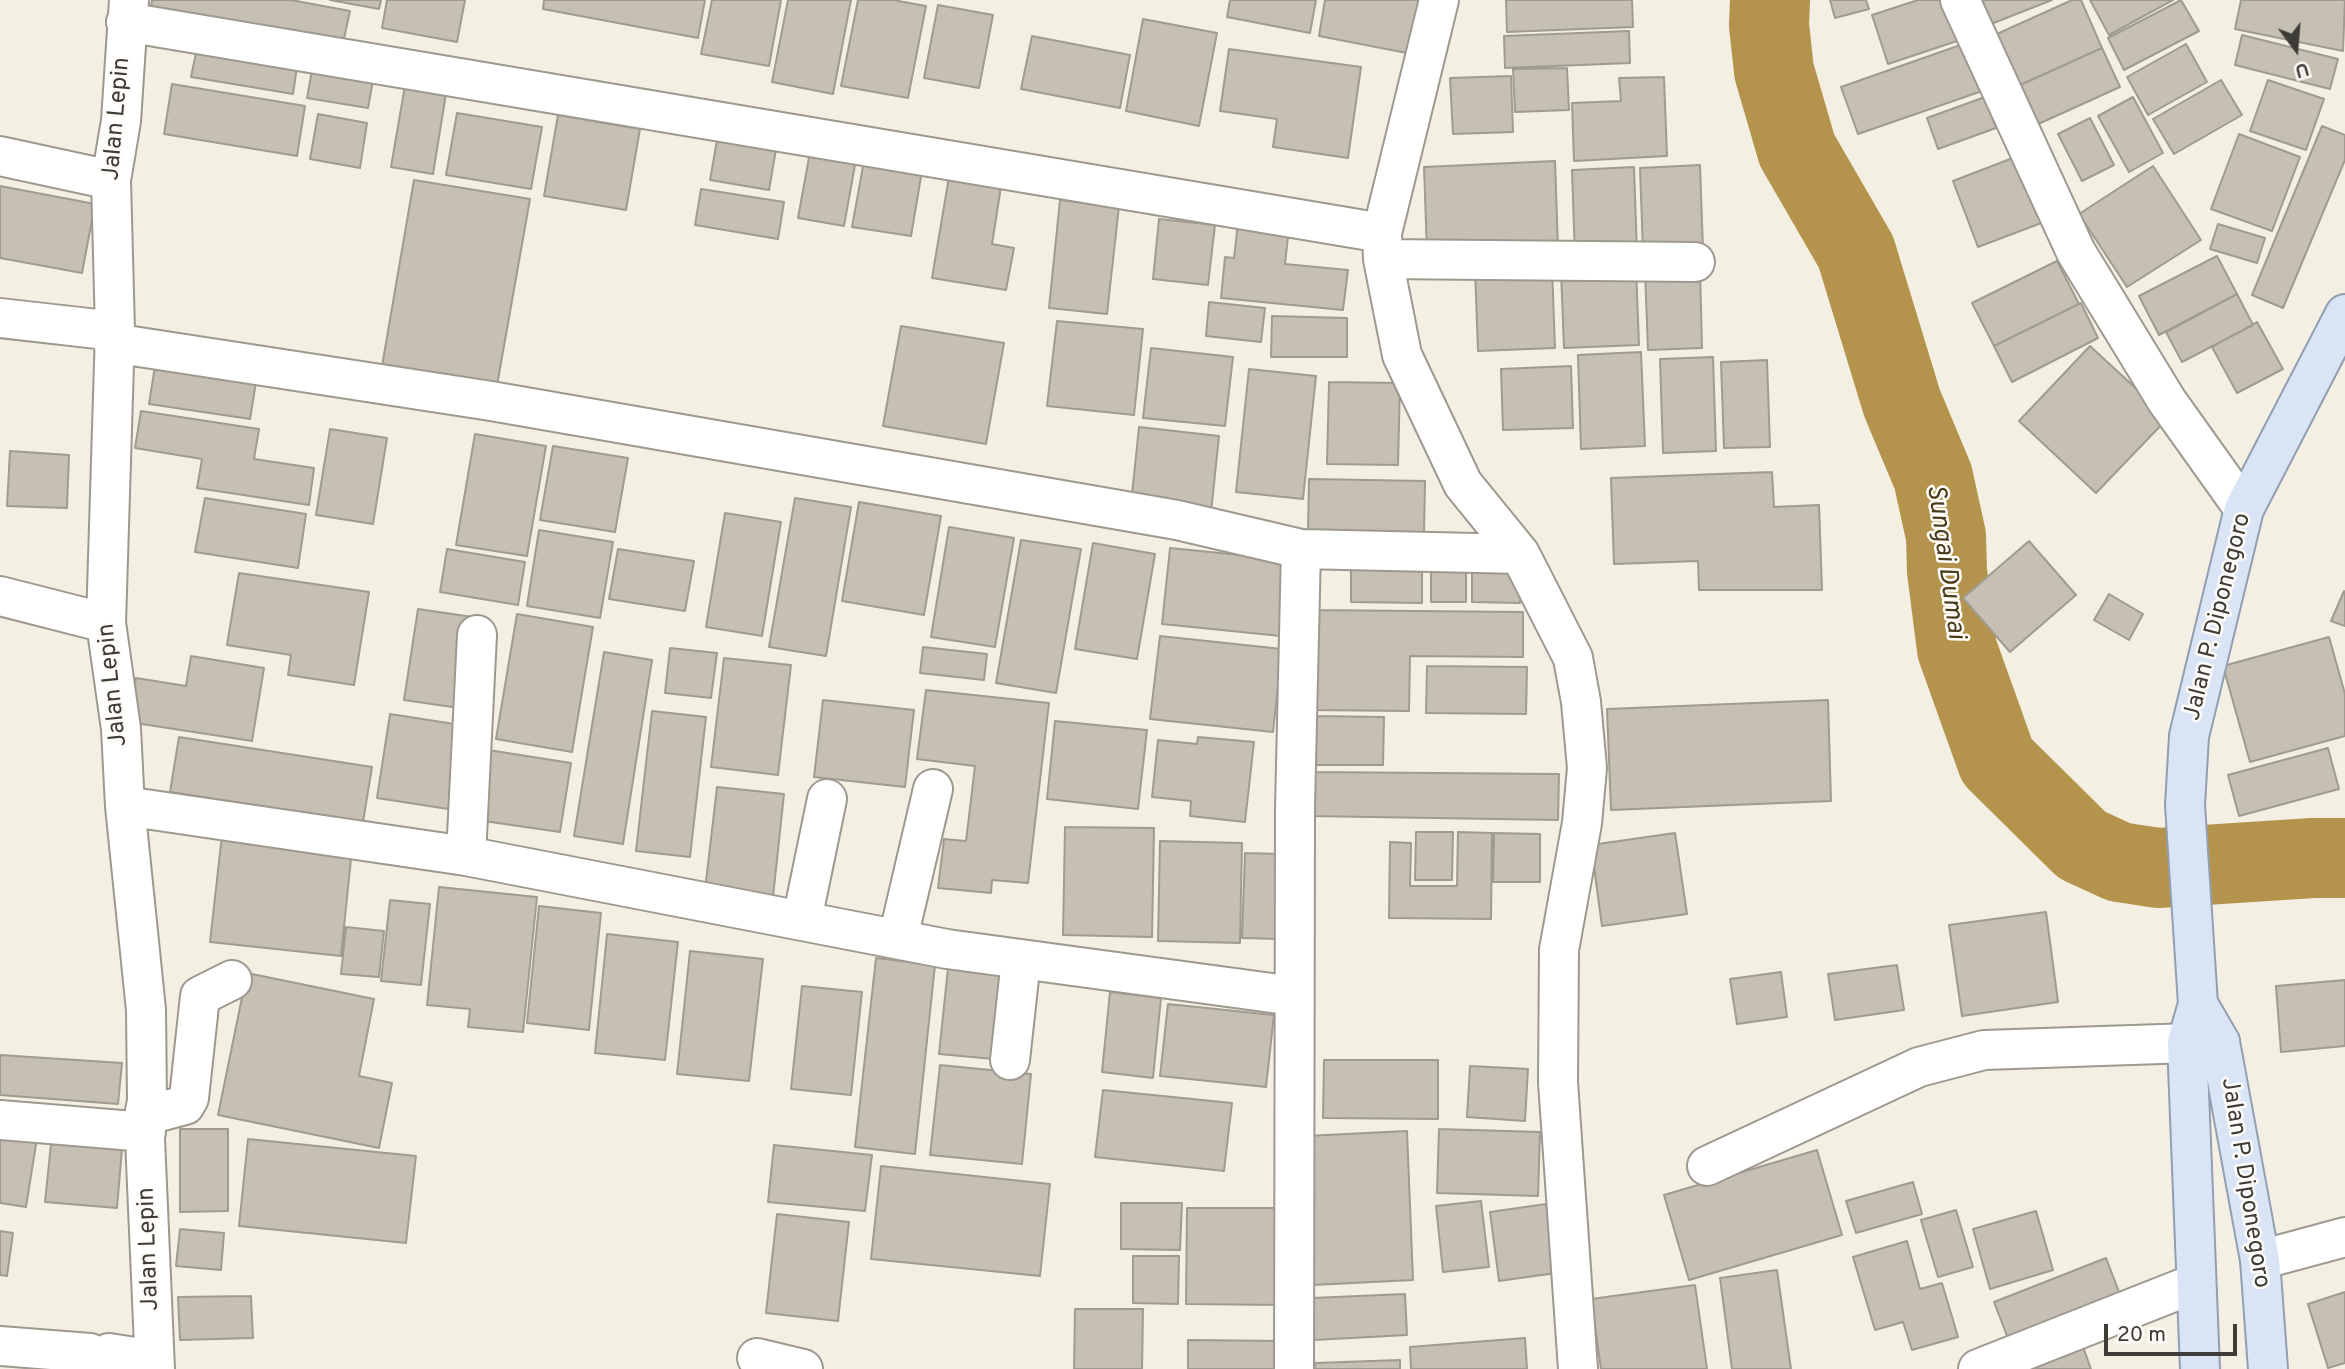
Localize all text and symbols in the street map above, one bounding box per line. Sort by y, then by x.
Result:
north arrow [2261,14,2331,84]
street label: Jalan Lepin [98,56,138,182]
text: U [2292,56,2312,83]
water label: Sungai Dumai [1918,483,1970,641]
street label: Jalan P. Diponegoro [2179,510,2259,724]
street label: Jalan Lepin [93,622,135,748]
street label: Jalan P. Diponegoro [2213,1076,2275,1290]
street label: Jalan Lepin [133,1187,167,1311]
scale bar [2107,1310,2240,1354]
text: 20 m [2117,1322,2166,1349]

